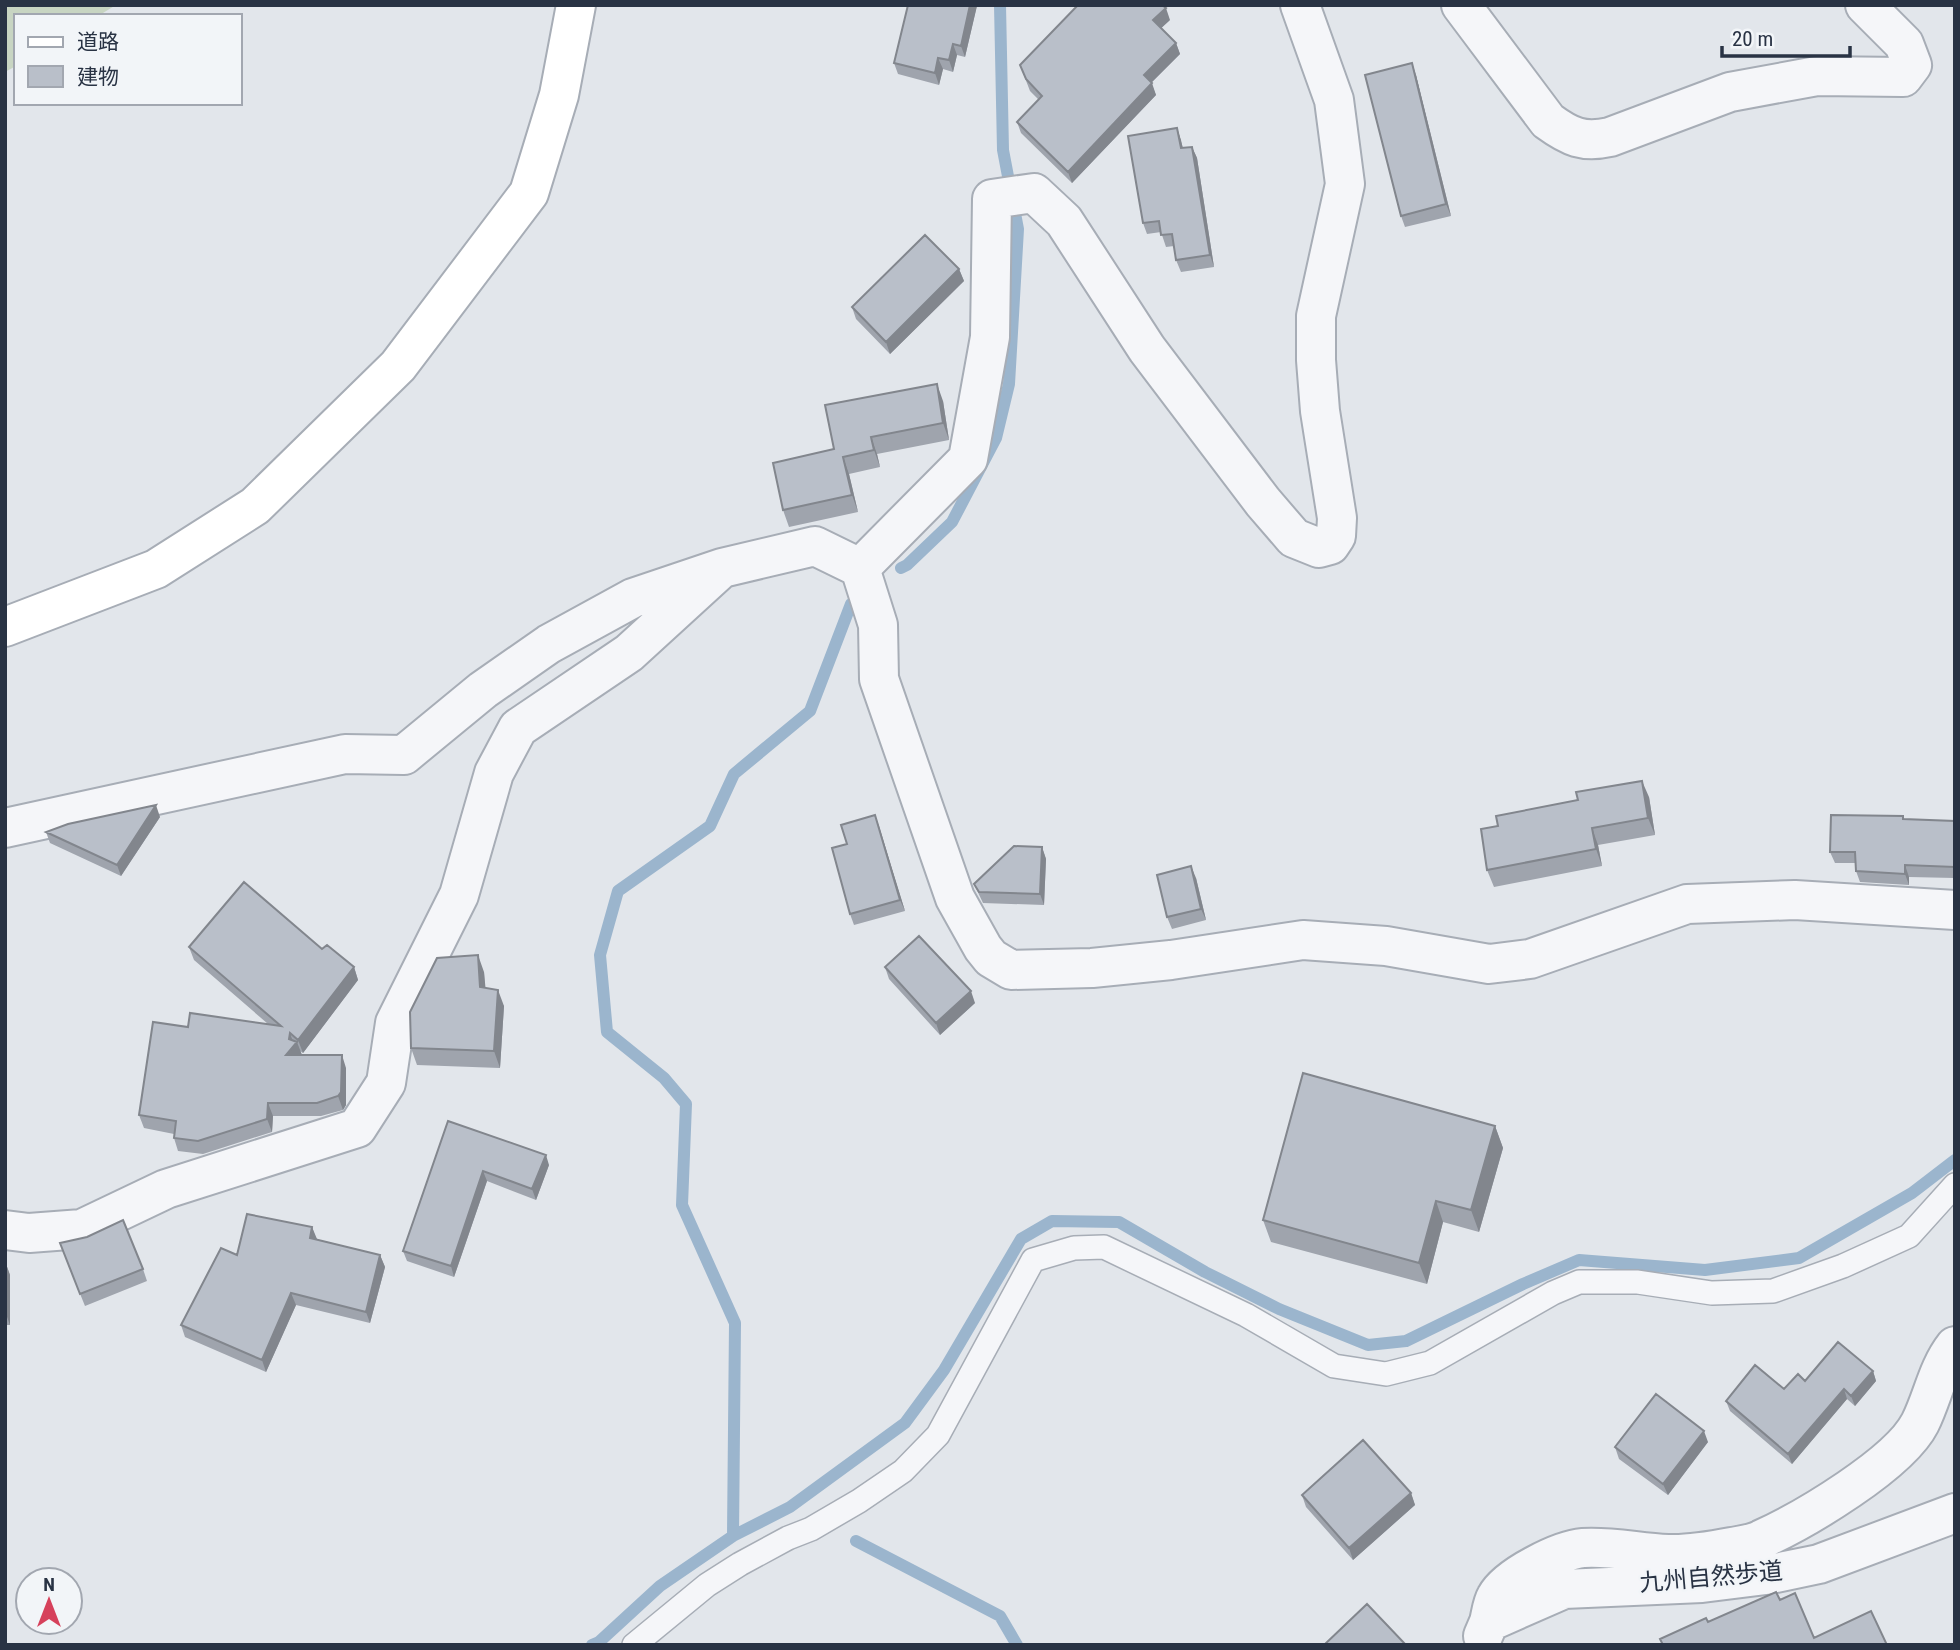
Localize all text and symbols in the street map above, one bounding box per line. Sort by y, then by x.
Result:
legend [14,14,242,105]
scale bar [1722,14,1850,58]
text: 20 m [1732,27,1773,51]
text: 道路 [77,30,119,54]
text: 建物 [77,65,119,89]
street label: 九州自然歩道 [1638,1557,1784,1597]
north arrow [14,1566,84,1636]
text: N [43,1573,55,1596]

